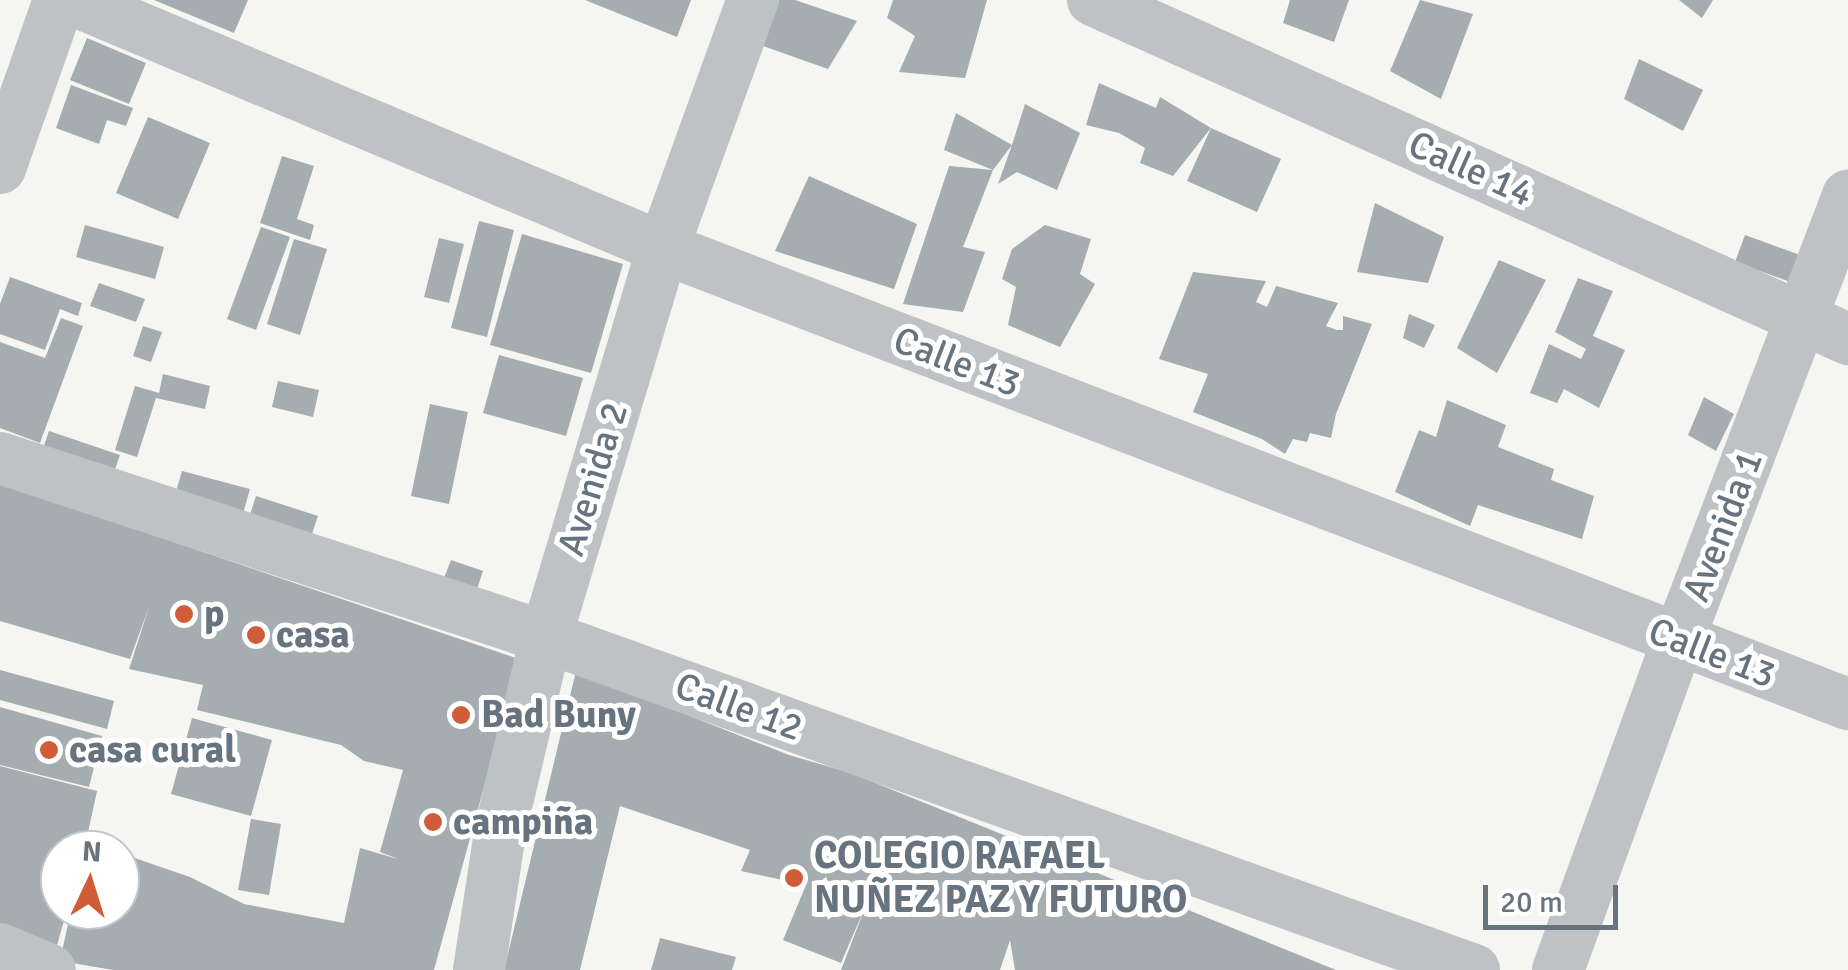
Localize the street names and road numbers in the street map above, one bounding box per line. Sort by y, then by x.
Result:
street label: Calle 14 [1401,121,1541,217]
street label: Calle 13 [887,317,1027,407]
street label: Avenida 2 [548,397,638,561]
street label: Avenida 1 [1673,444,1773,608]
street label: Calle 13 [1642,608,1782,698]
street label: Calle 12 [669,663,809,751]

